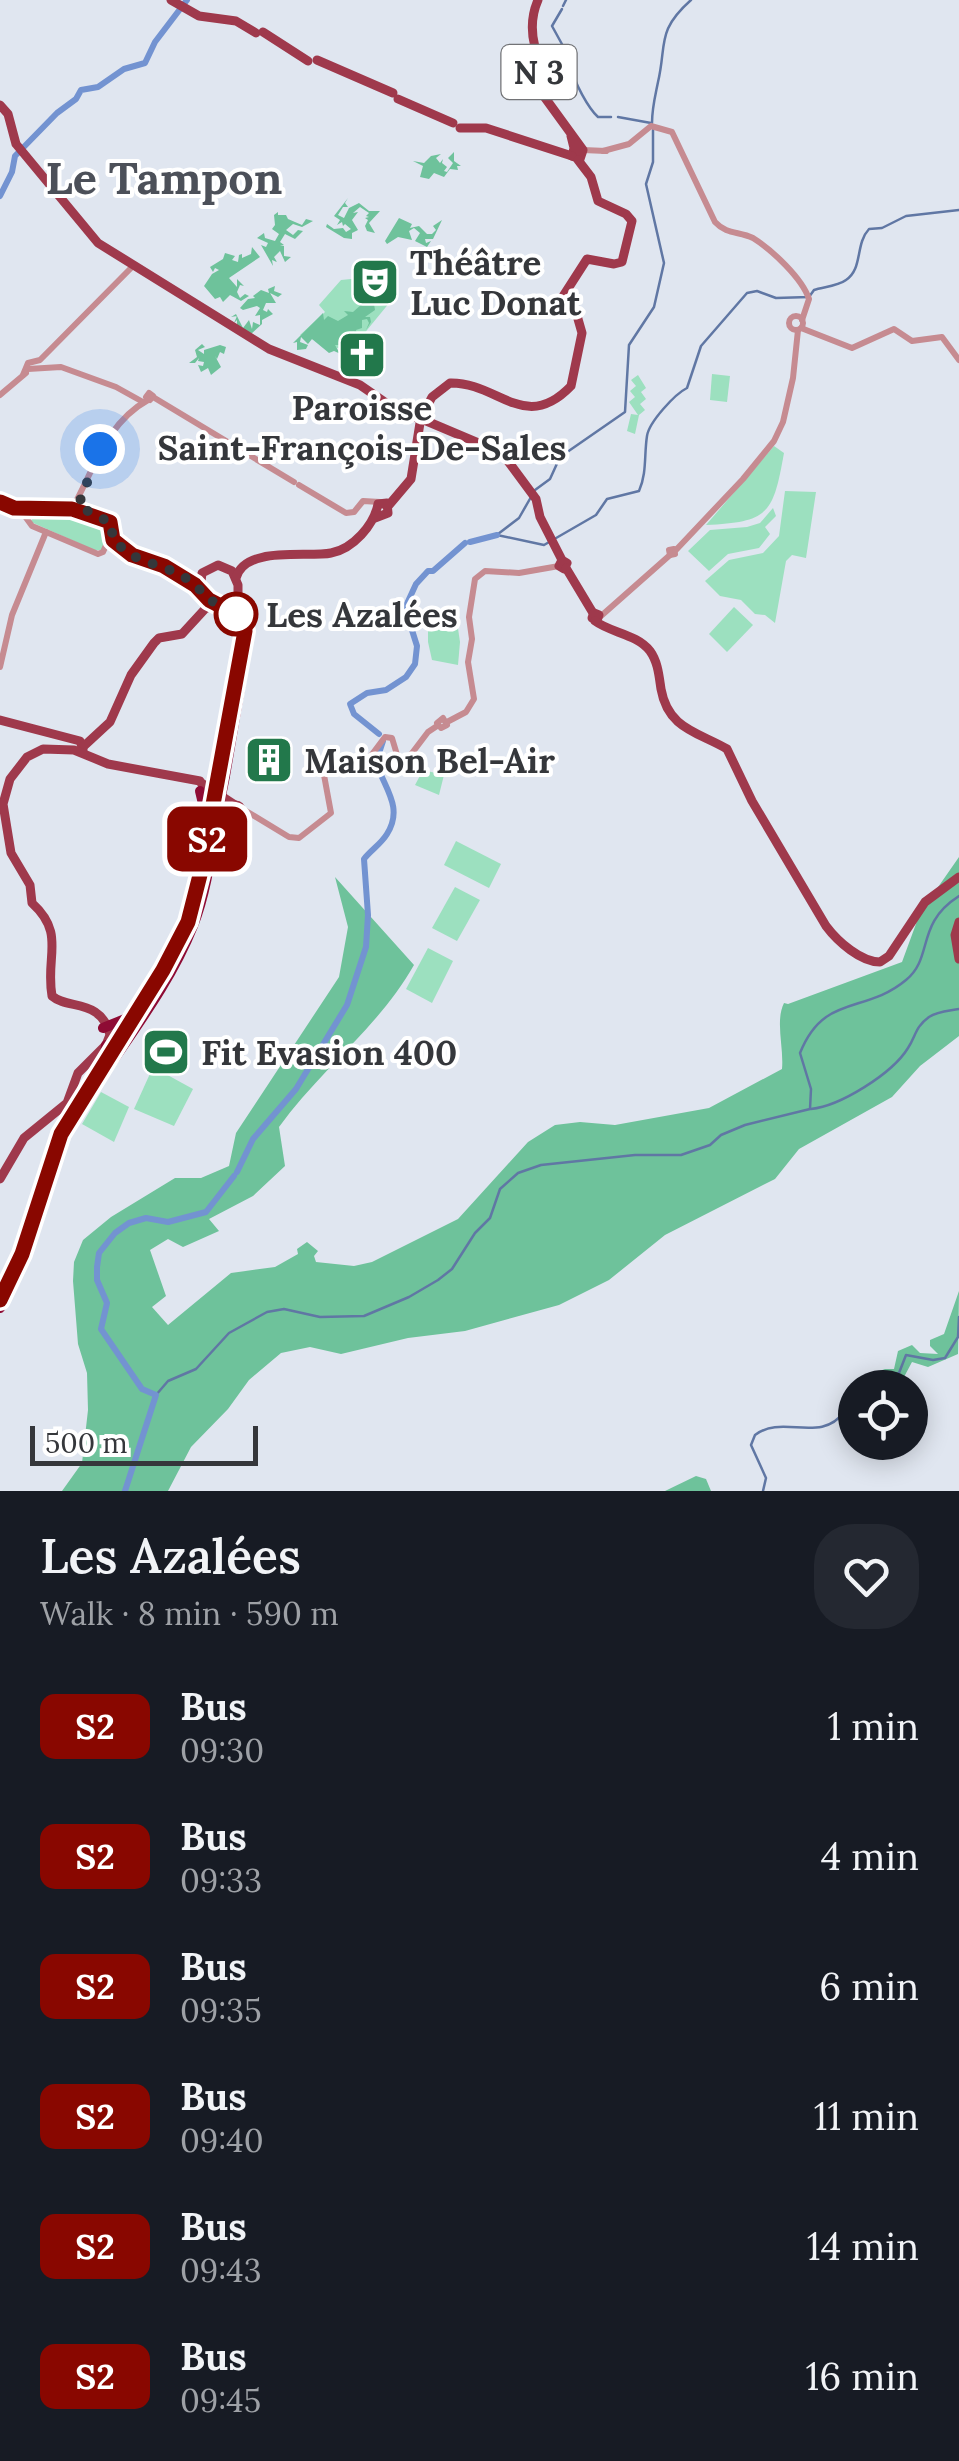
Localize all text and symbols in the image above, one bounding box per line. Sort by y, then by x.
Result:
road number: N 3 [502,45,576,99]
district label: Le Tampon [45,149,283,206]
place label: Théâtre Luc Donat [410,240,582,325]
theatre icon: Théâtre Luc Donat [349,256,401,308]
church icon: Paroisse Saint-François-De-Sales [336,329,388,381]
place label: Paroisse Saint-François-De-Sales [157,385,567,470]
your location [75,424,125,474]
place label: Les Azalées [266,592,458,637]
marker: Les Azalées [215,593,257,635]
building icon: Maison Bel-Air [243,734,295,786]
place label: Maison Bel-Air [304,738,555,783]
line badge: S2 [162,806,252,872]
text: S2 [187,817,227,862]
sports icon: Fit Evasion 400 [140,1026,192,1078]
place label: Fit Evasion 400 [201,1030,457,1075]
map controls [838,1370,928,1460]
button: locate [838,1370,928,1460]
scale bar [30,1421,258,1466]
text: 500 m [45,1425,127,1461]
button: heart [814,1524,919,1629]
text: Les Azalées [40,1525,301,1586]
text: Walk · 8 min · 590 m [40,1593,339,1634]
text: Bus [180,1682,247,1730]
text: 1 min [827,1702,919,1750]
text: S2 [75,1704,115,1749]
text: 09:30 [180,1730,264,1771]
text: Bus [180,1812,247,1860]
text: 4 min [821,1832,919,1880]
text: S2 [75,1834,115,1879]
text: 09:33 [180,1860,262,1901]
text: Bus [180,1942,247,1990]
text: 6 min [819,1962,919,2010]
text: S2 [75,1964,115,2009]
text: 09:35 [180,1990,262,2031]
text: Bus [180,2072,247,2120]
text: 11 min [814,2092,919,2140]
text: S2 [75,2094,115,2139]
text: 09:40 [180,2120,264,2161]
text: Bus [180,2202,247,2250]
text: 14 min [807,2222,919,2270]
text: S2 [75,2224,115,2269]
text: 09:43 [180,2250,262,2291]
text: Bus [180,2332,247,2380]
text: 16 min [805,2352,919,2400]
text: S2 [75,2354,115,2399]
text: 09:45 [180,2380,261,2421]

